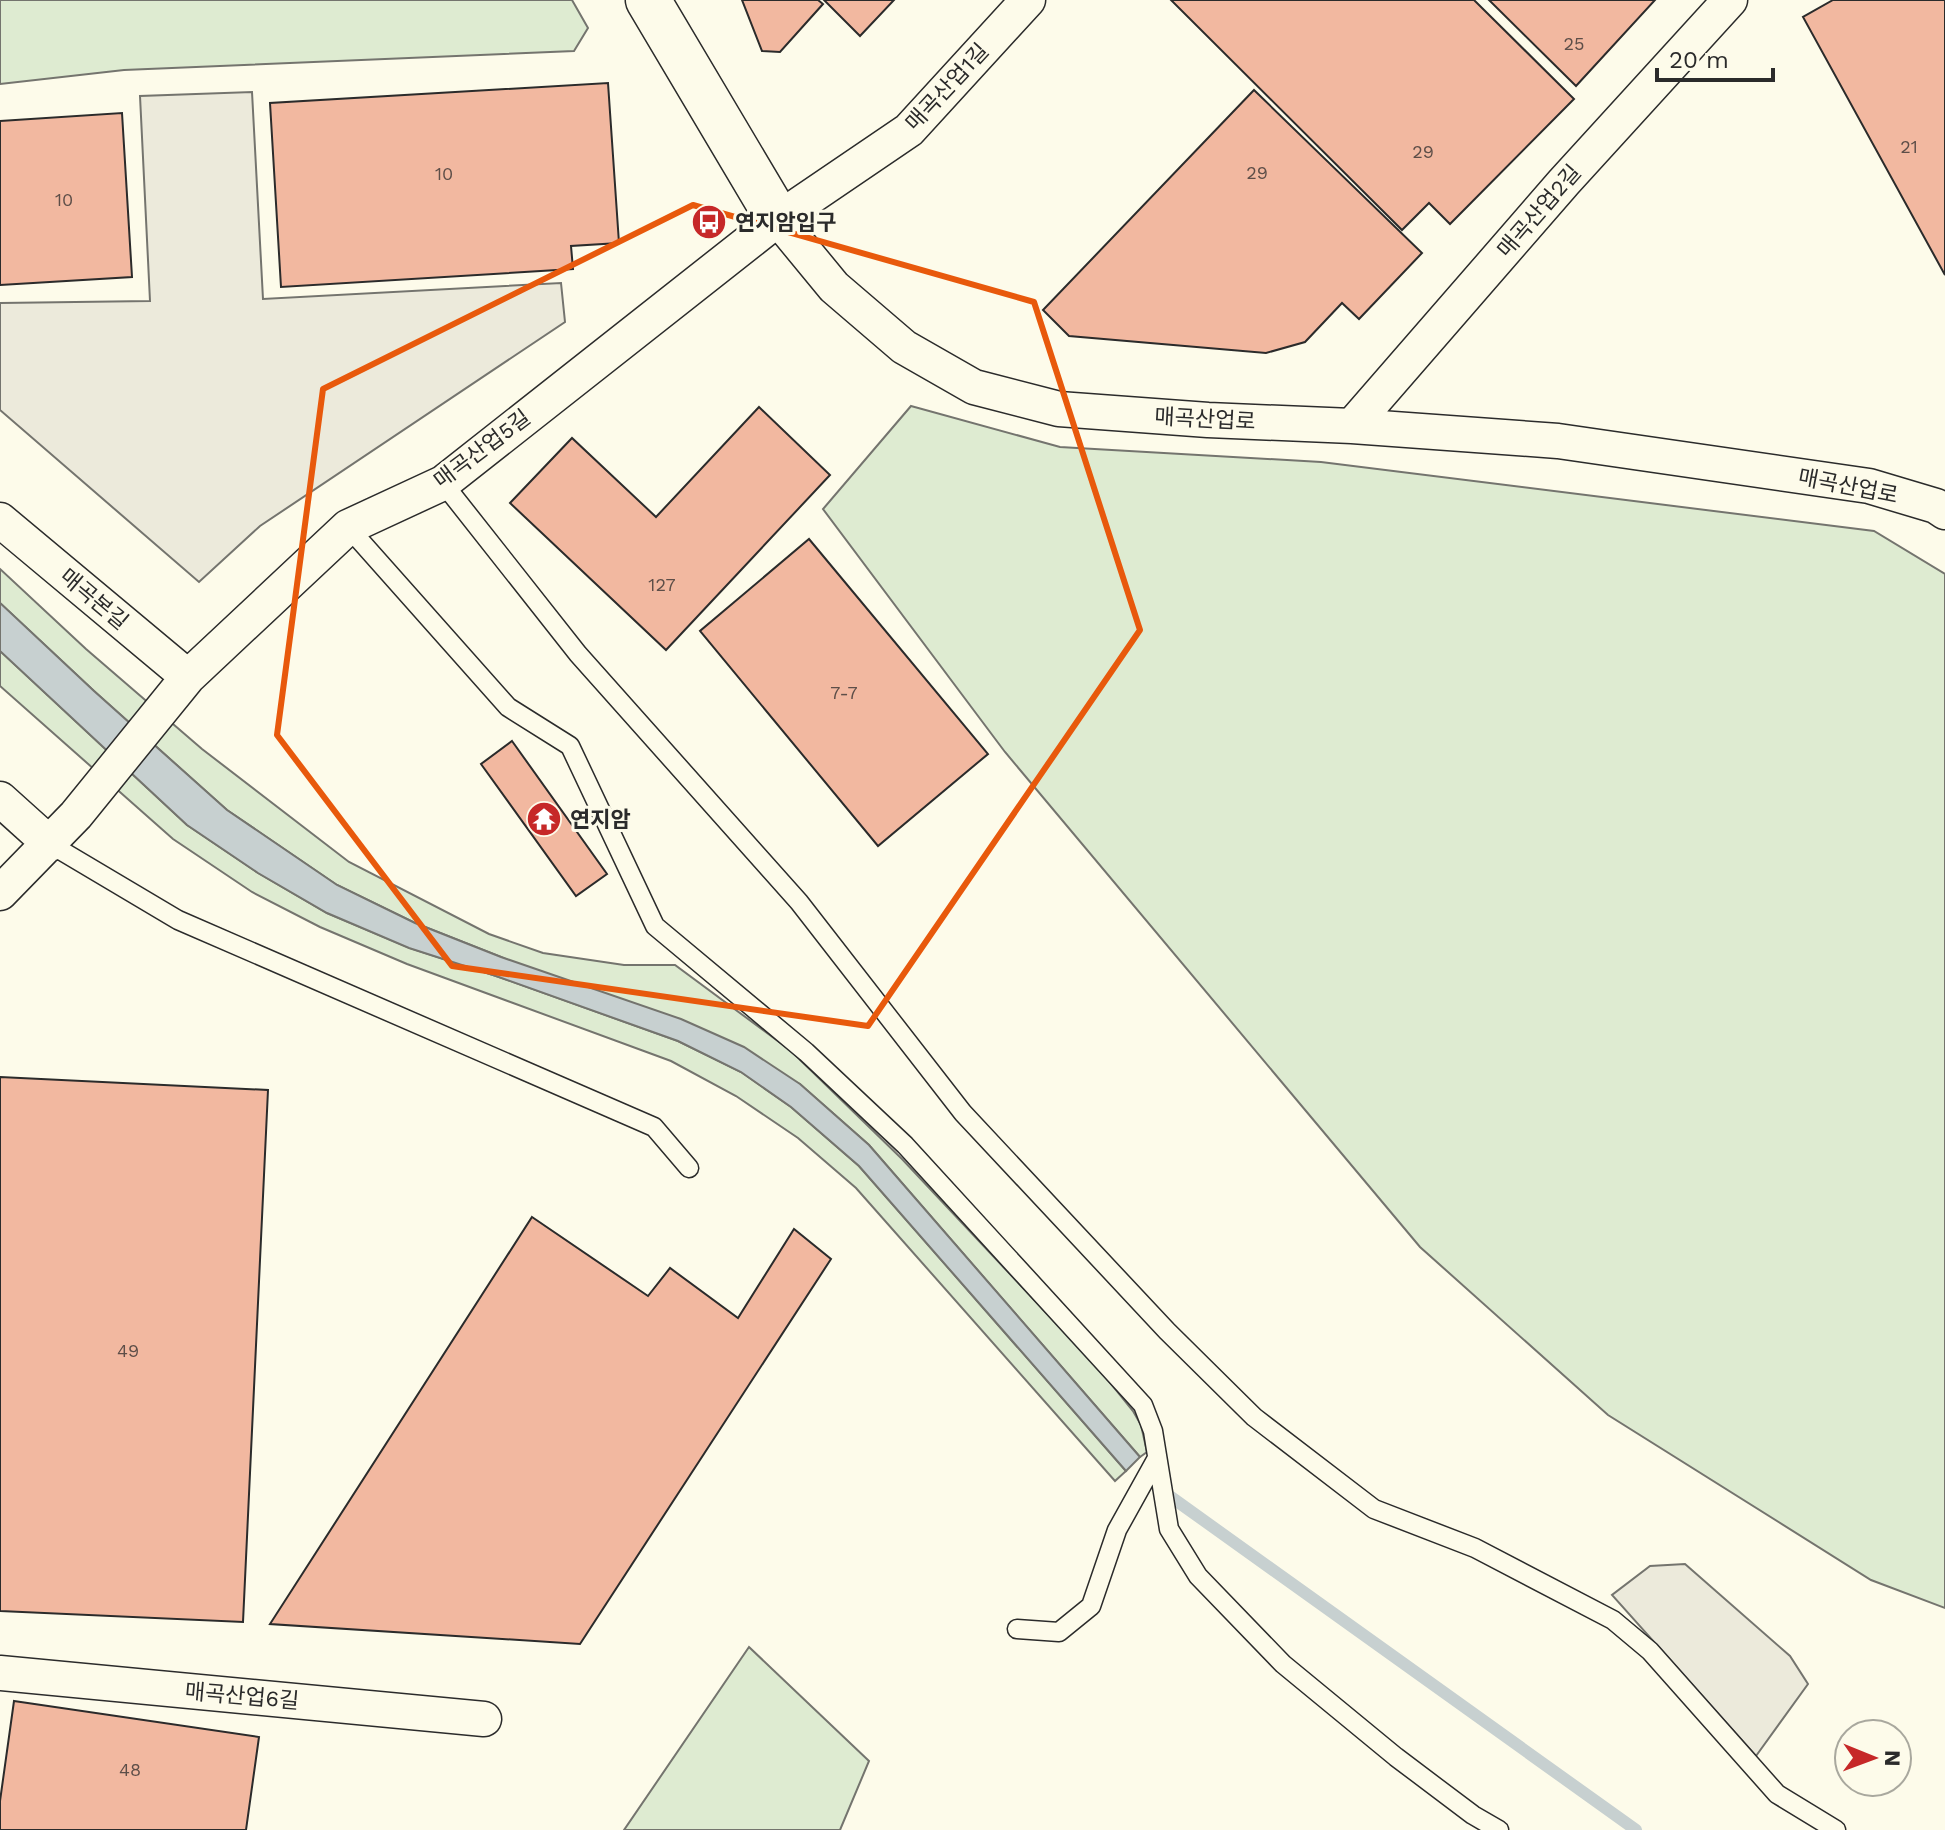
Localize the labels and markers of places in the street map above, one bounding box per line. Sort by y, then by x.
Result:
bus stop icon: 연지암입구 [690,203,728,241]
place label: 연지암입구 [735,210,836,235]
temple icon: 연지암 [525,800,563,838]
place label: 연지암 [570,807,631,832]

